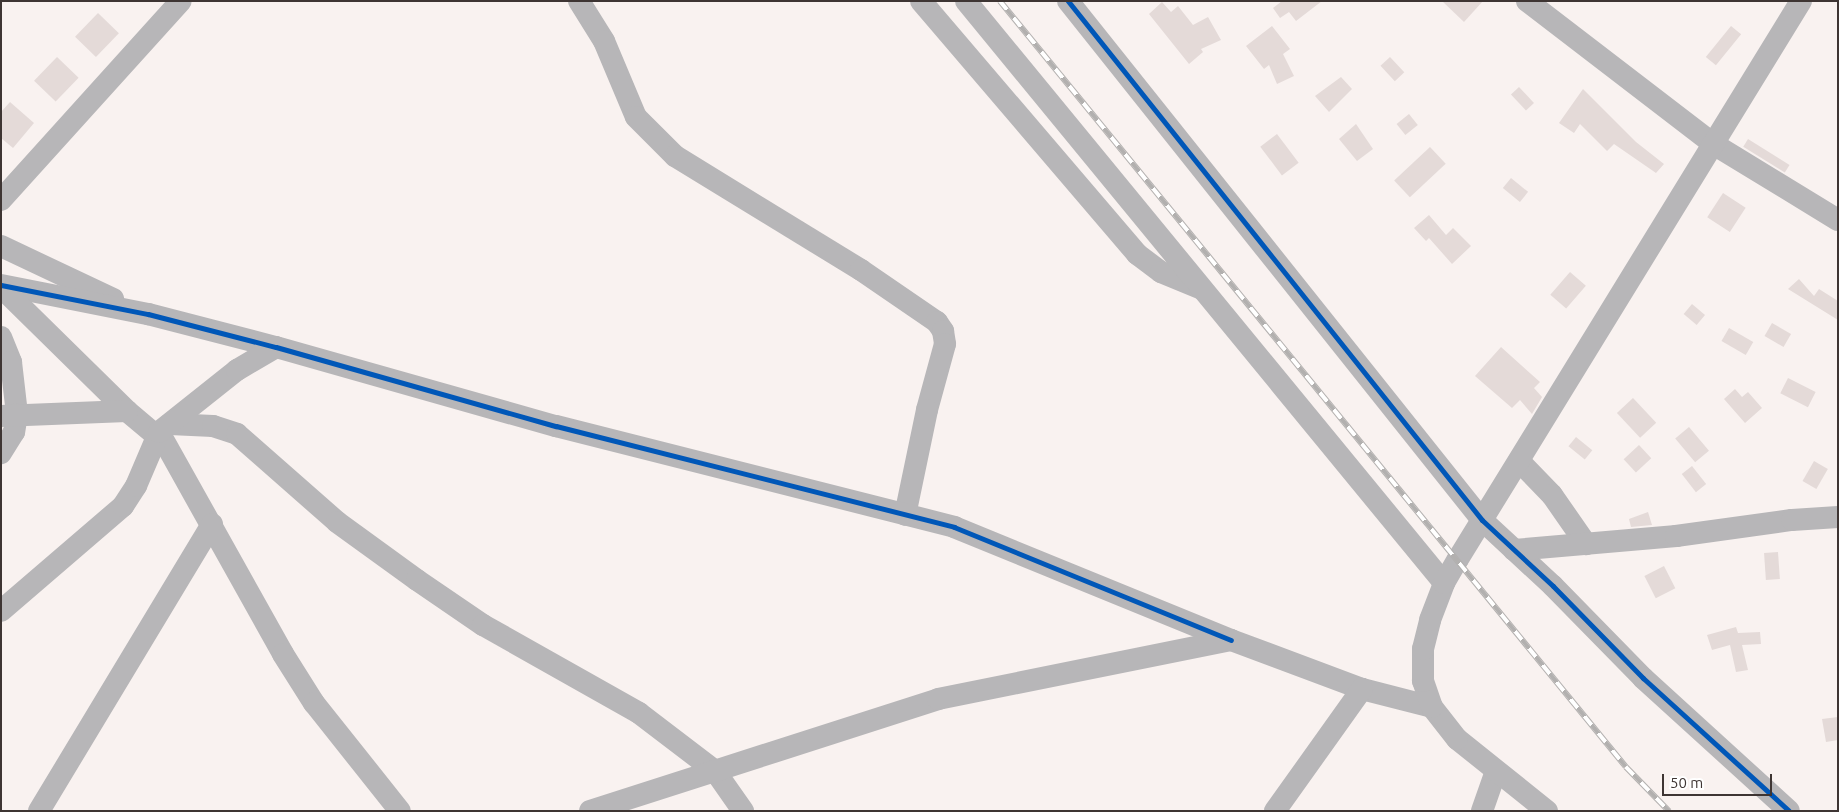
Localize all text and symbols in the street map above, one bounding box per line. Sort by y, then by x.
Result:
scale bar [1664,764,1774,796]
text: 50 m [1670,774,1703,791]

